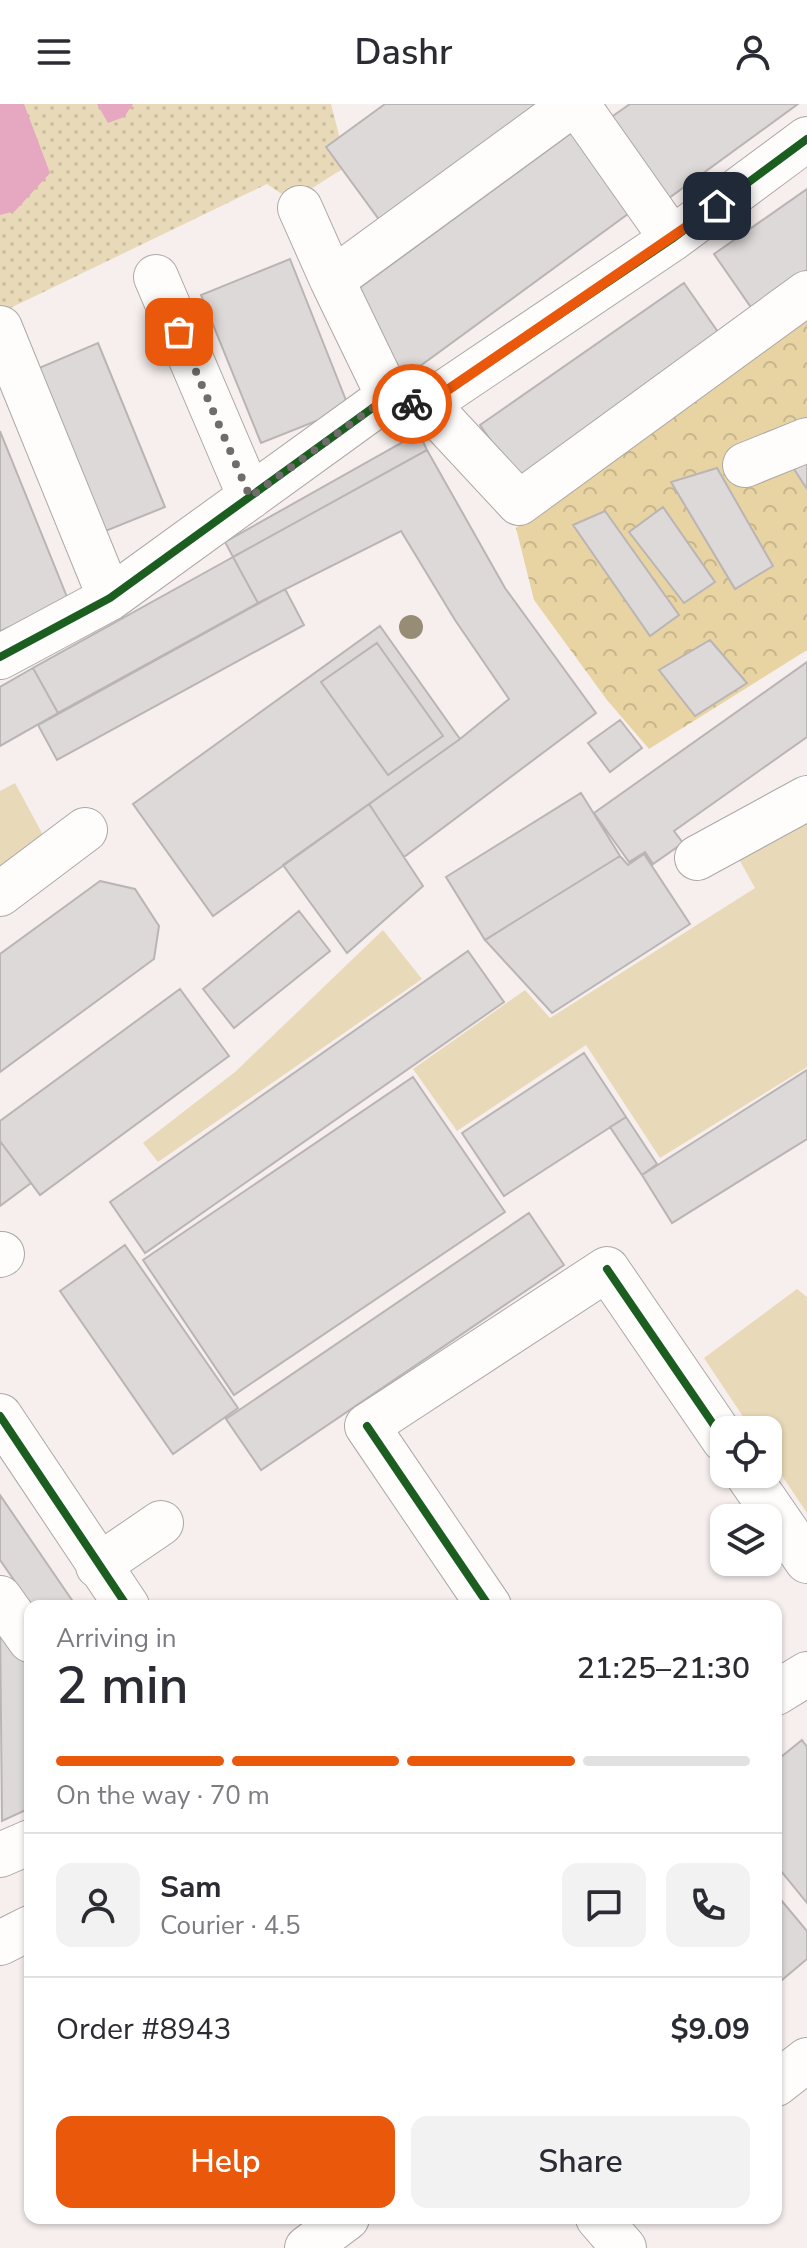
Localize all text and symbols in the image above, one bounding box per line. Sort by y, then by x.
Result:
text: Dashr [355,28,452,77]
icon: menu [32,30,76,74]
icon: person [731,30,775,74]
pin [683,172,751,240]
icon: home [695,184,739,228]
pin [145,298,213,366]
icon: bag [157,310,201,354]
courier [372,364,452,444]
icon: bike [390,382,434,426]
map controls [710,1416,782,1576]
button: locate [710,1416,782,1488]
button: layers [710,1504,782,1576]
text: Arriving in [56,1621,177,1656]
text: 21:25–21:30 [577,1648,750,1689]
text: 2 min [56,1650,189,1721]
text: On the way · 70 m [56,1778,270,1813]
button: person [56,1863,140,1947]
button: chat [562,1863,646,1947]
button: phone [666,1863,750,1947]
text: Sam [160,1867,222,1908]
text: Courier · 4.5 [160,1908,301,1943]
text: Order #8943 [56,2009,231,2050]
text: $9.09 [671,2009,750,2050]
button: Help [56,2116,395,2208]
button: Share [411,2116,750,2208]

